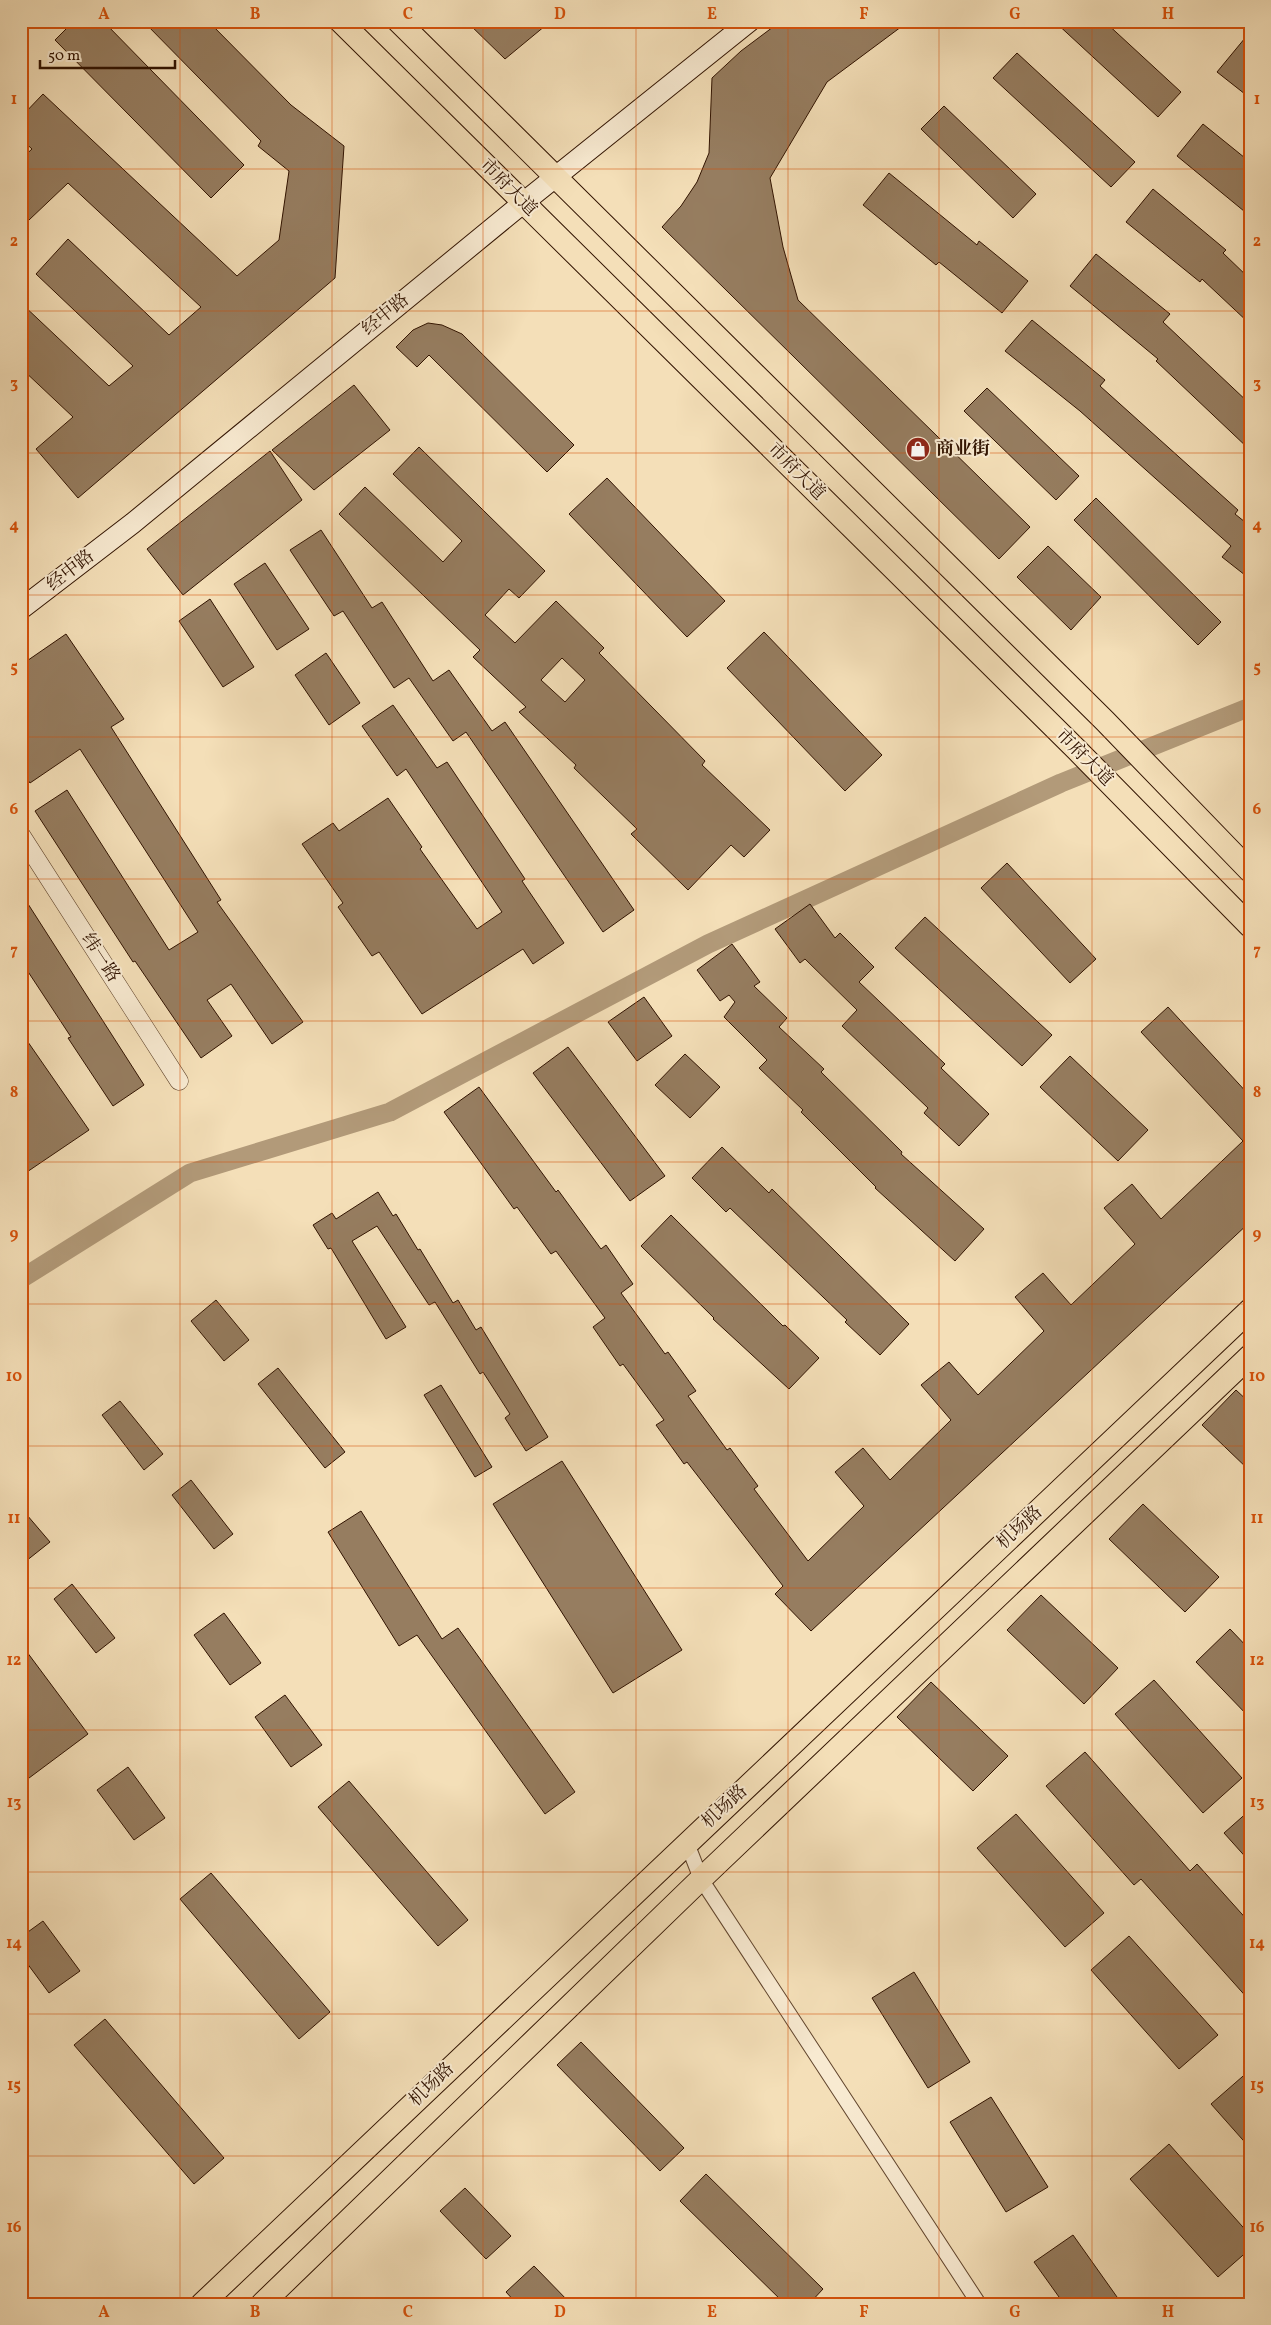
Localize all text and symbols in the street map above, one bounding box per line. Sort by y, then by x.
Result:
text: A [98,4,110,26]
text: B [250,4,261,26]
text: C [403,4,413,26]
text: D [554,4,566,26]
text: E [707,4,717,26]
text: F [859,4,869,26]
text: G [1009,4,1021,26]
text: H [1162,4,1174,26]
scale bar [40,38,175,70]
text: 50 m [48,46,80,67]
text: 1 [11,89,17,111]
text: 1 [1254,89,1260,111]
street label: 市府大道 [474,154,542,222]
text: 2 [10,231,18,253]
text: 2 [1253,231,1261,253]
street label: 经中路 [357,288,415,342]
text: 3 [10,373,18,395]
text: 3 [1253,373,1261,395]
shop icon: 商业街 [905,436,931,462]
place label: 商业街 [936,437,990,462]
street label: 市府大道 [762,438,830,506]
text: 4 [9,515,19,537]
text: 4 [1252,515,1262,537]
street label: 经中路 [42,545,100,597]
text: 5 [10,657,18,679]
text: 5 [1253,657,1261,679]
street label: 市府大道 [1050,724,1118,792]
text: 6 [10,799,19,821]
text: 6 [1253,799,1262,821]
street label: 纬一路 [75,929,125,987]
text: 7 [10,940,18,962]
text: 7 [1253,940,1261,962]
text: 8 [10,1082,18,1104]
text: 8 [1253,1082,1261,1104]
text: 9 [10,1224,19,1246]
text: 9 [1253,1224,1262,1246]
text: 10 [6,1366,22,1388]
text: 10 [1249,1366,1265,1388]
street label: 机场路 [992,1500,1048,1556]
text: 11 [8,1508,20,1530]
text: 11 [1251,1508,1263,1530]
text: 12 [7,1650,21,1672]
text: 12 [1250,1650,1264,1672]
street label: 机场路 [697,1779,753,1835]
text: 13 [7,1792,21,1814]
text: 13 [1250,1792,1264,1814]
text: 14 [6,1933,22,1955]
text: 14 [1249,1933,1265,1955]
street label: 机场路 [404,2057,460,2113]
text: 15 [7,2075,21,2097]
text: 15 [1250,2075,1264,2097]
text: 16 [6,2217,22,2239]
text: 16 [1249,2217,1265,2239]
text: A [98,2302,110,2324]
text: B [250,2302,261,2324]
text: C [403,2302,413,2324]
text: D [554,2302,566,2324]
text: E [707,2302,717,2324]
text: F [859,2302,869,2324]
text: G [1009,2302,1021,2324]
text: H [1162,2302,1174,2324]

